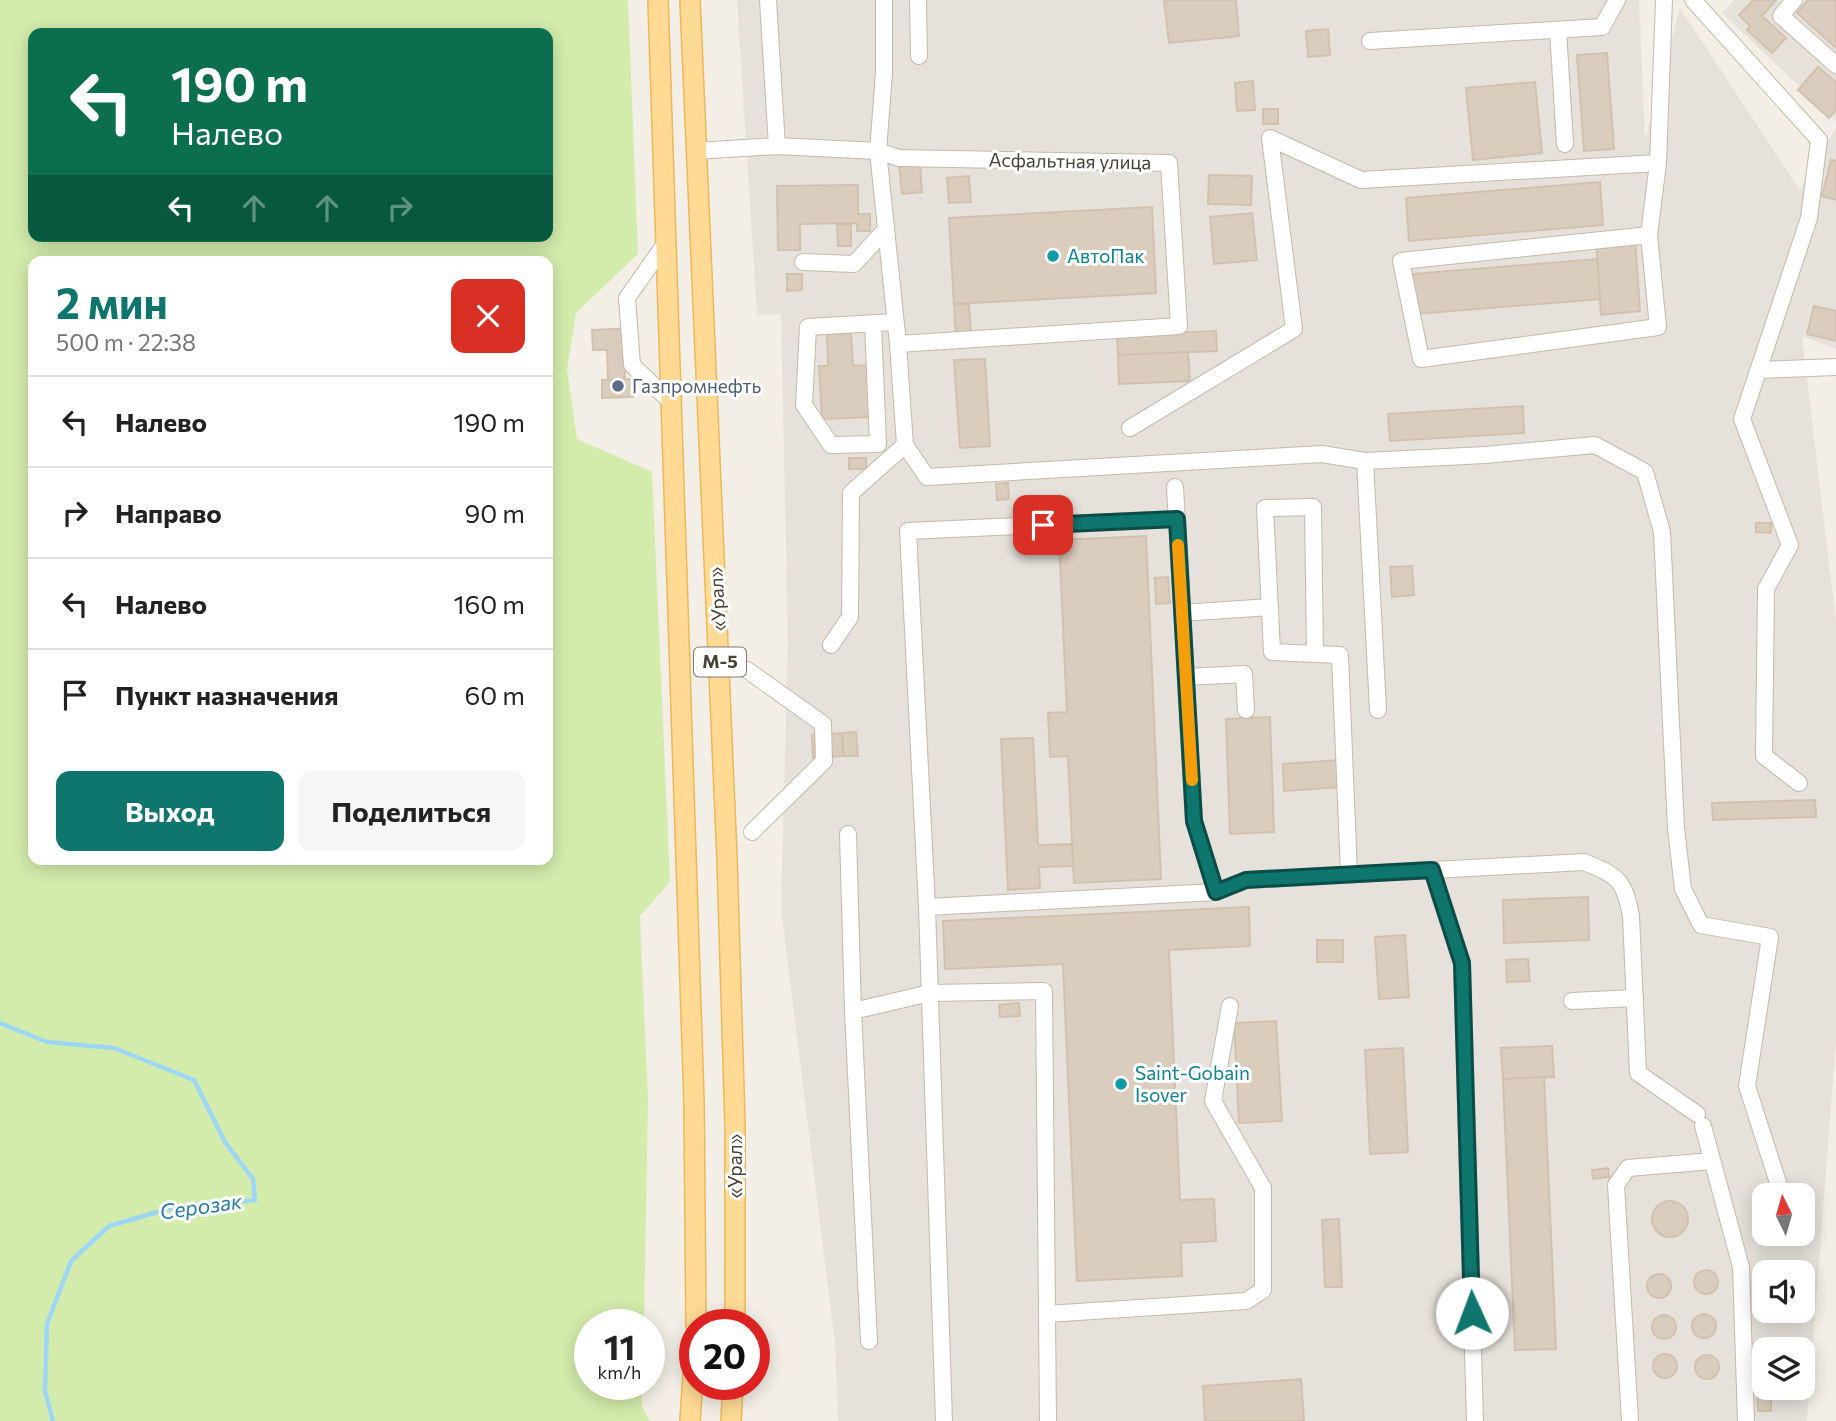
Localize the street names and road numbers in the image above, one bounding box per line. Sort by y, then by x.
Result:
street label: Асфальтная улица [989,148,1152,173]
street label: «Урал» [703,566,730,632]
road number: М-5 [694,648,746,676]
street label: «Урал» [723,1134,746,1198]

